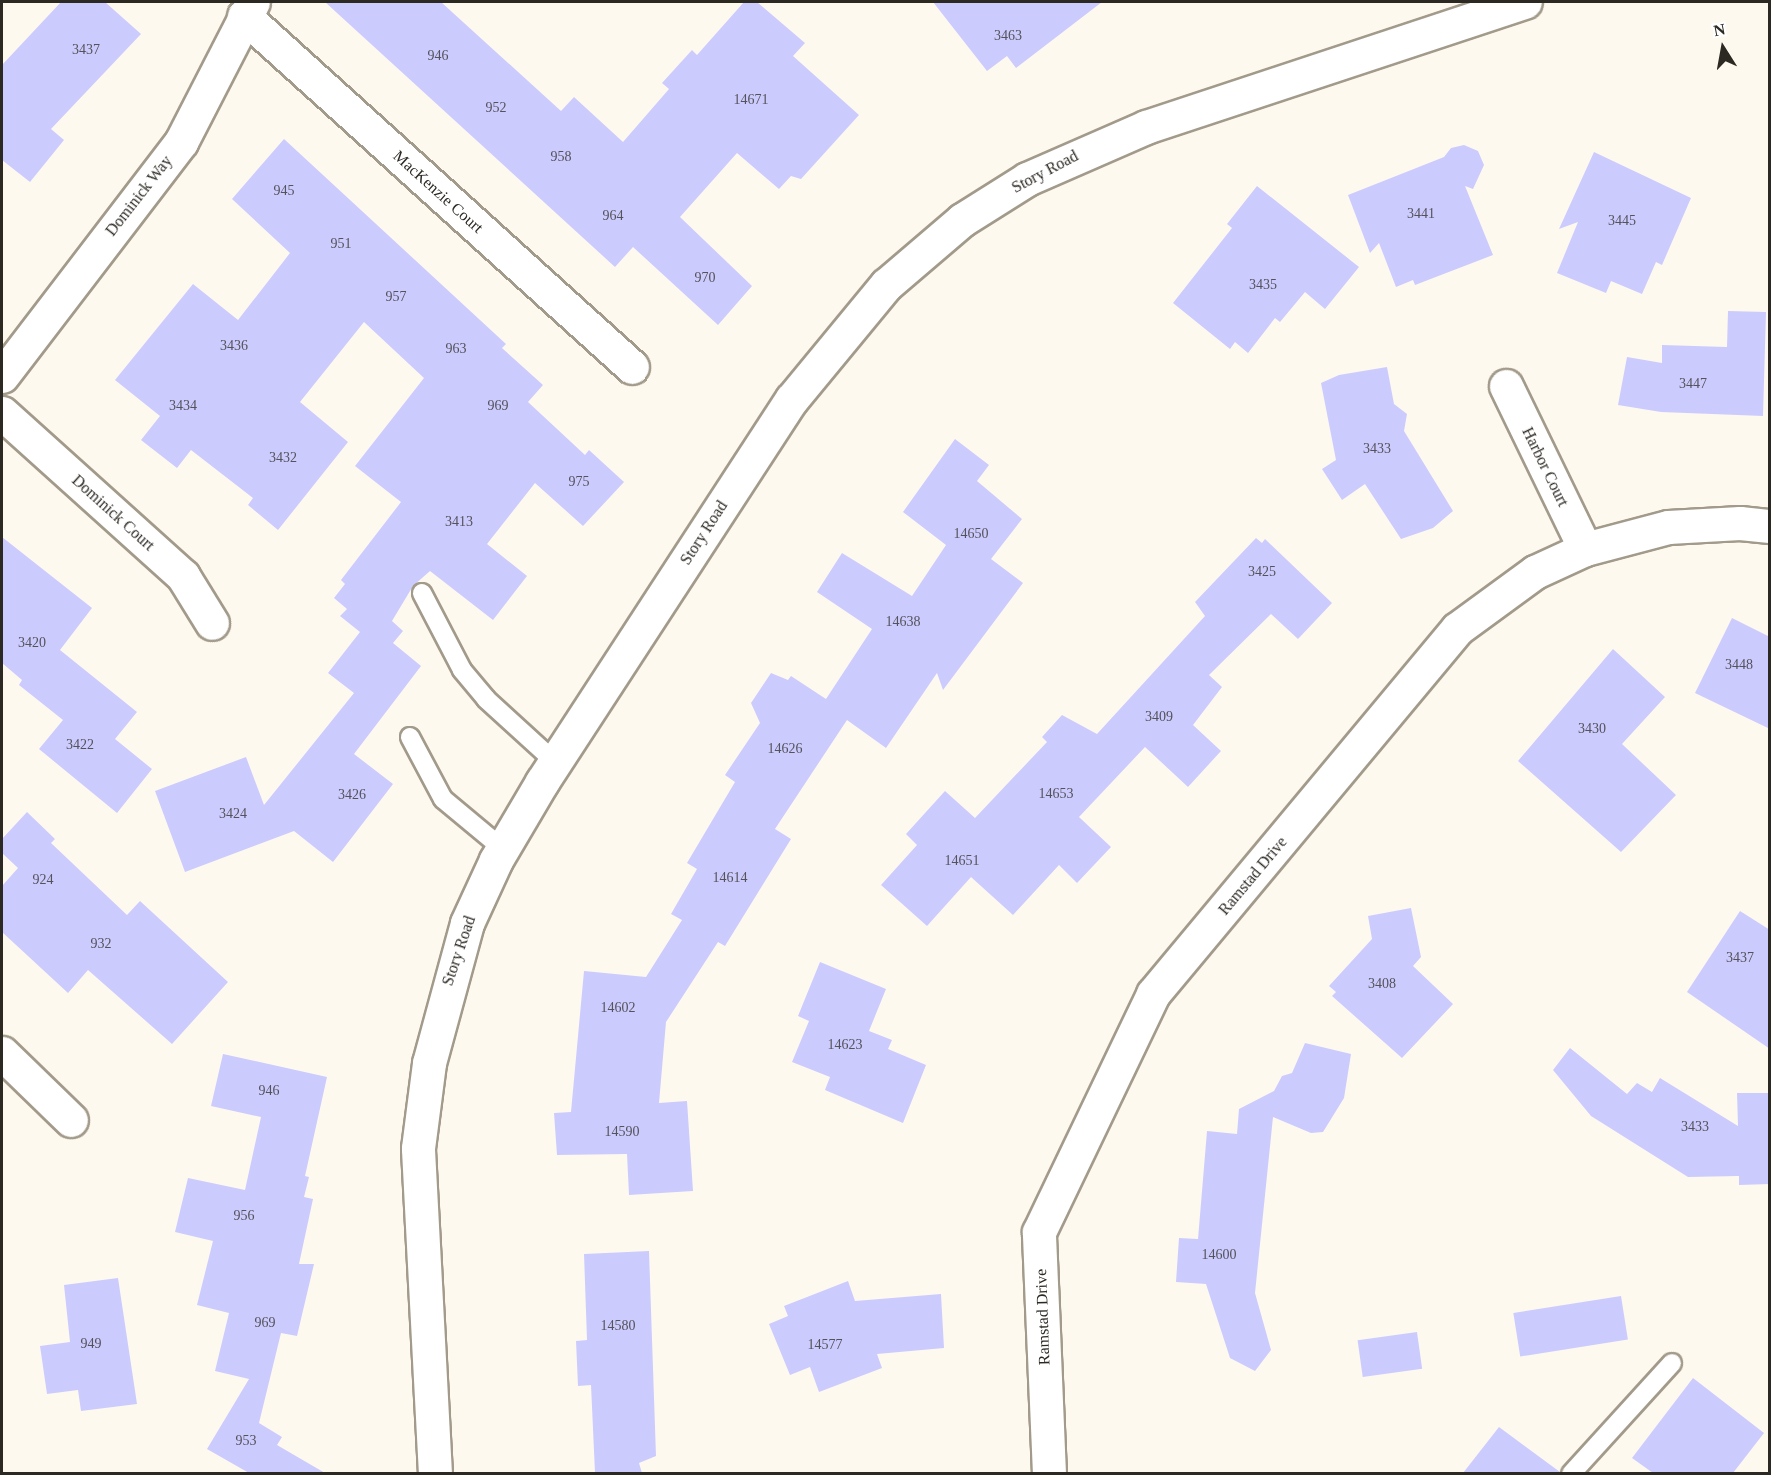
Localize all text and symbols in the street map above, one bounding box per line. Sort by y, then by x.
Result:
north arrow [1693,18,1753,78]
text: N [1712,20,1727,39]
house number: 3463 [994,28,1022,44]
house number: 3437 [72,42,100,58]
house number: 946 [428,48,448,64]
house number: 14671 [734,92,768,108]
house number: 952 [486,100,506,116]
street label: MacKenzie Court [389,147,487,237]
street label: Story Road [1009,147,1081,197]
house number: 958 [550,149,572,165]
street label: Dominick Way [102,152,176,240]
house number: 945 [274,183,294,199]
house number: 3441 [1407,206,1435,222]
house number: 964 [602,208,624,224]
house number: 3445 [1608,213,1636,229]
house number: 951 [330,236,352,252]
house number: 970 [694,270,716,286]
house number: 3435 [1249,277,1277,293]
house number: 957 [386,289,406,305]
house number: 3436 [220,338,248,354]
house number: 963 [446,341,466,357]
house number: 3447 [1679,376,1707,392]
house number: 3434 [169,398,197,414]
house number: 969 [488,398,508,414]
street label: Harbor Court [1518,424,1572,510]
house number: 3433 [1363,441,1391,457]
house number: 3432 [269,450,297,466]
street label: Dominick Court [68,471,158,555]
house number: 975 [568,474,590,490]
street label: Story Road [676,497,732,569]
house number: 3413 [445,514,473,530]
house number: 14650 [954,526,988,542]
house number: 3425 [1248,564,1276,580]
house number: 14638 [886,614,920,630]
house number: 3420 [18,635,46,651]
house number: 3448 [1725,657,1753,673]
house number: 3409 [1145,709,1173,725]
house number: 3430 [1578,721,1606,737]
house number: 3422 [66,737,94,753]
house number: 14626 [768,741,802,757]
house number: 14653 [1038,786,1074,802]
house number: 3426 [338,787,366,803]
house number: 3424 [219,806,247,822]
street label: Ramstad Drive [1215,833,1291,919]
house number: 14651 [945,853,980,869]
house number: 14614 [712,870,748,886]
house number: 924 [32,872,54,888]
street label: Story Road [438,914,480,988]
house number: 932 [90,936,112,952]
house number: 3437 [1726,950,1754,966]
house number: 3408 [1368,976,1396,992]
house number: 14602 [600,1000,636,1016]
house number: 14623 [828,1037,862,1053]
house number: 946 [258,1083,280,1099]
house number: 3433 [1681,1119,1709,1135]
house number: 14590 [604,1124,640,1140]
house number: 956 [234,1208,254,1224]
house number: 14600 [1202,1247,1236,1263]
street label: Ramstad Drive [1032,1268,1054,1366]
house number: 969 [254,1315,276,1331]
house number: 14580 [600,1318,636,1334]
house number: 949 [80,1336,101,1352]
house number: 14577 [808,1337,842,1353]
house number: 953 [236,1433,256,1449]

